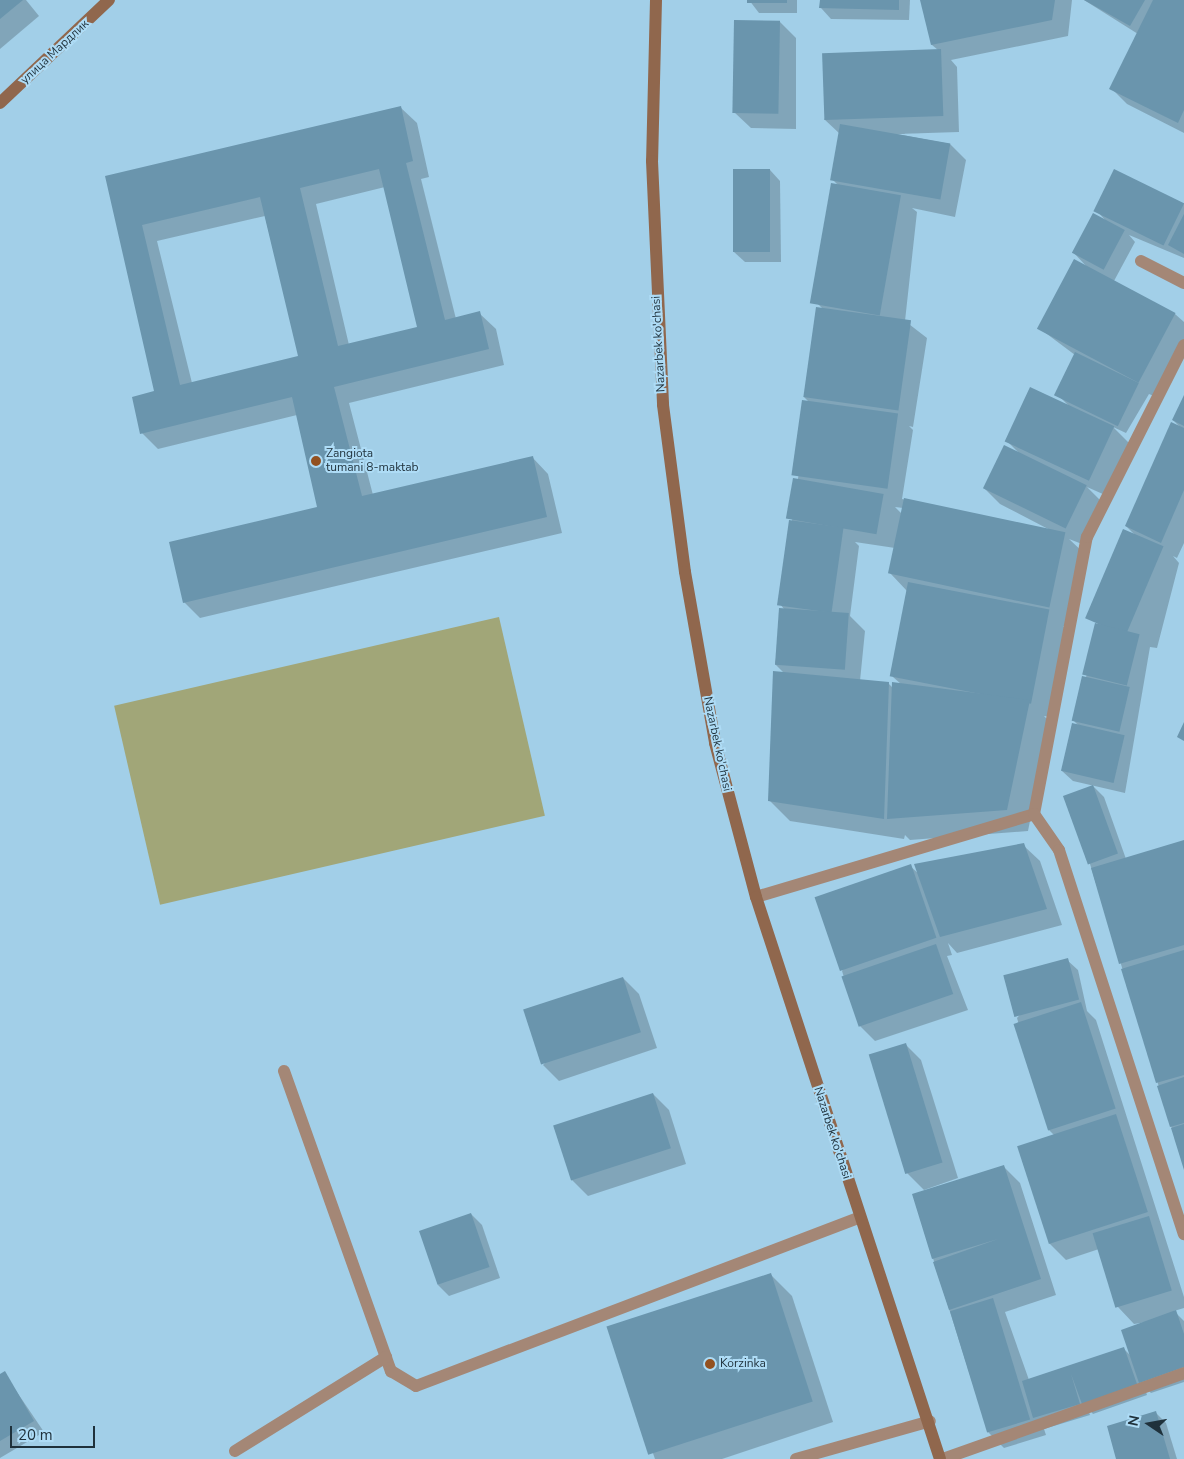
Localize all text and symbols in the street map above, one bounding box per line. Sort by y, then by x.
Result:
street label: улица Мардлик [18,17,92,87]
street label: Nazarbek ko'chasi [649,296,669,392]
place label: Zangiota tumani 8-maktab [326,447,419,475]
marker: Zangiota tumani 8-maktab [310,455,322,467]
street label: Nazarbek ko'chasi [700,695,734,793]
street label: Nazarbek ko'chasi [810,1085,854,1181]
place label: Korzinka [720,1357,766,1371]
marker: Korzinka [704,1358,716,1370]
north arrow [1124,1399,1174,1449]
text: N [1123,1414,1144,1428]
scale bar [12,1416,98,1448]
text: 20 m [18,1425,53,1445]

